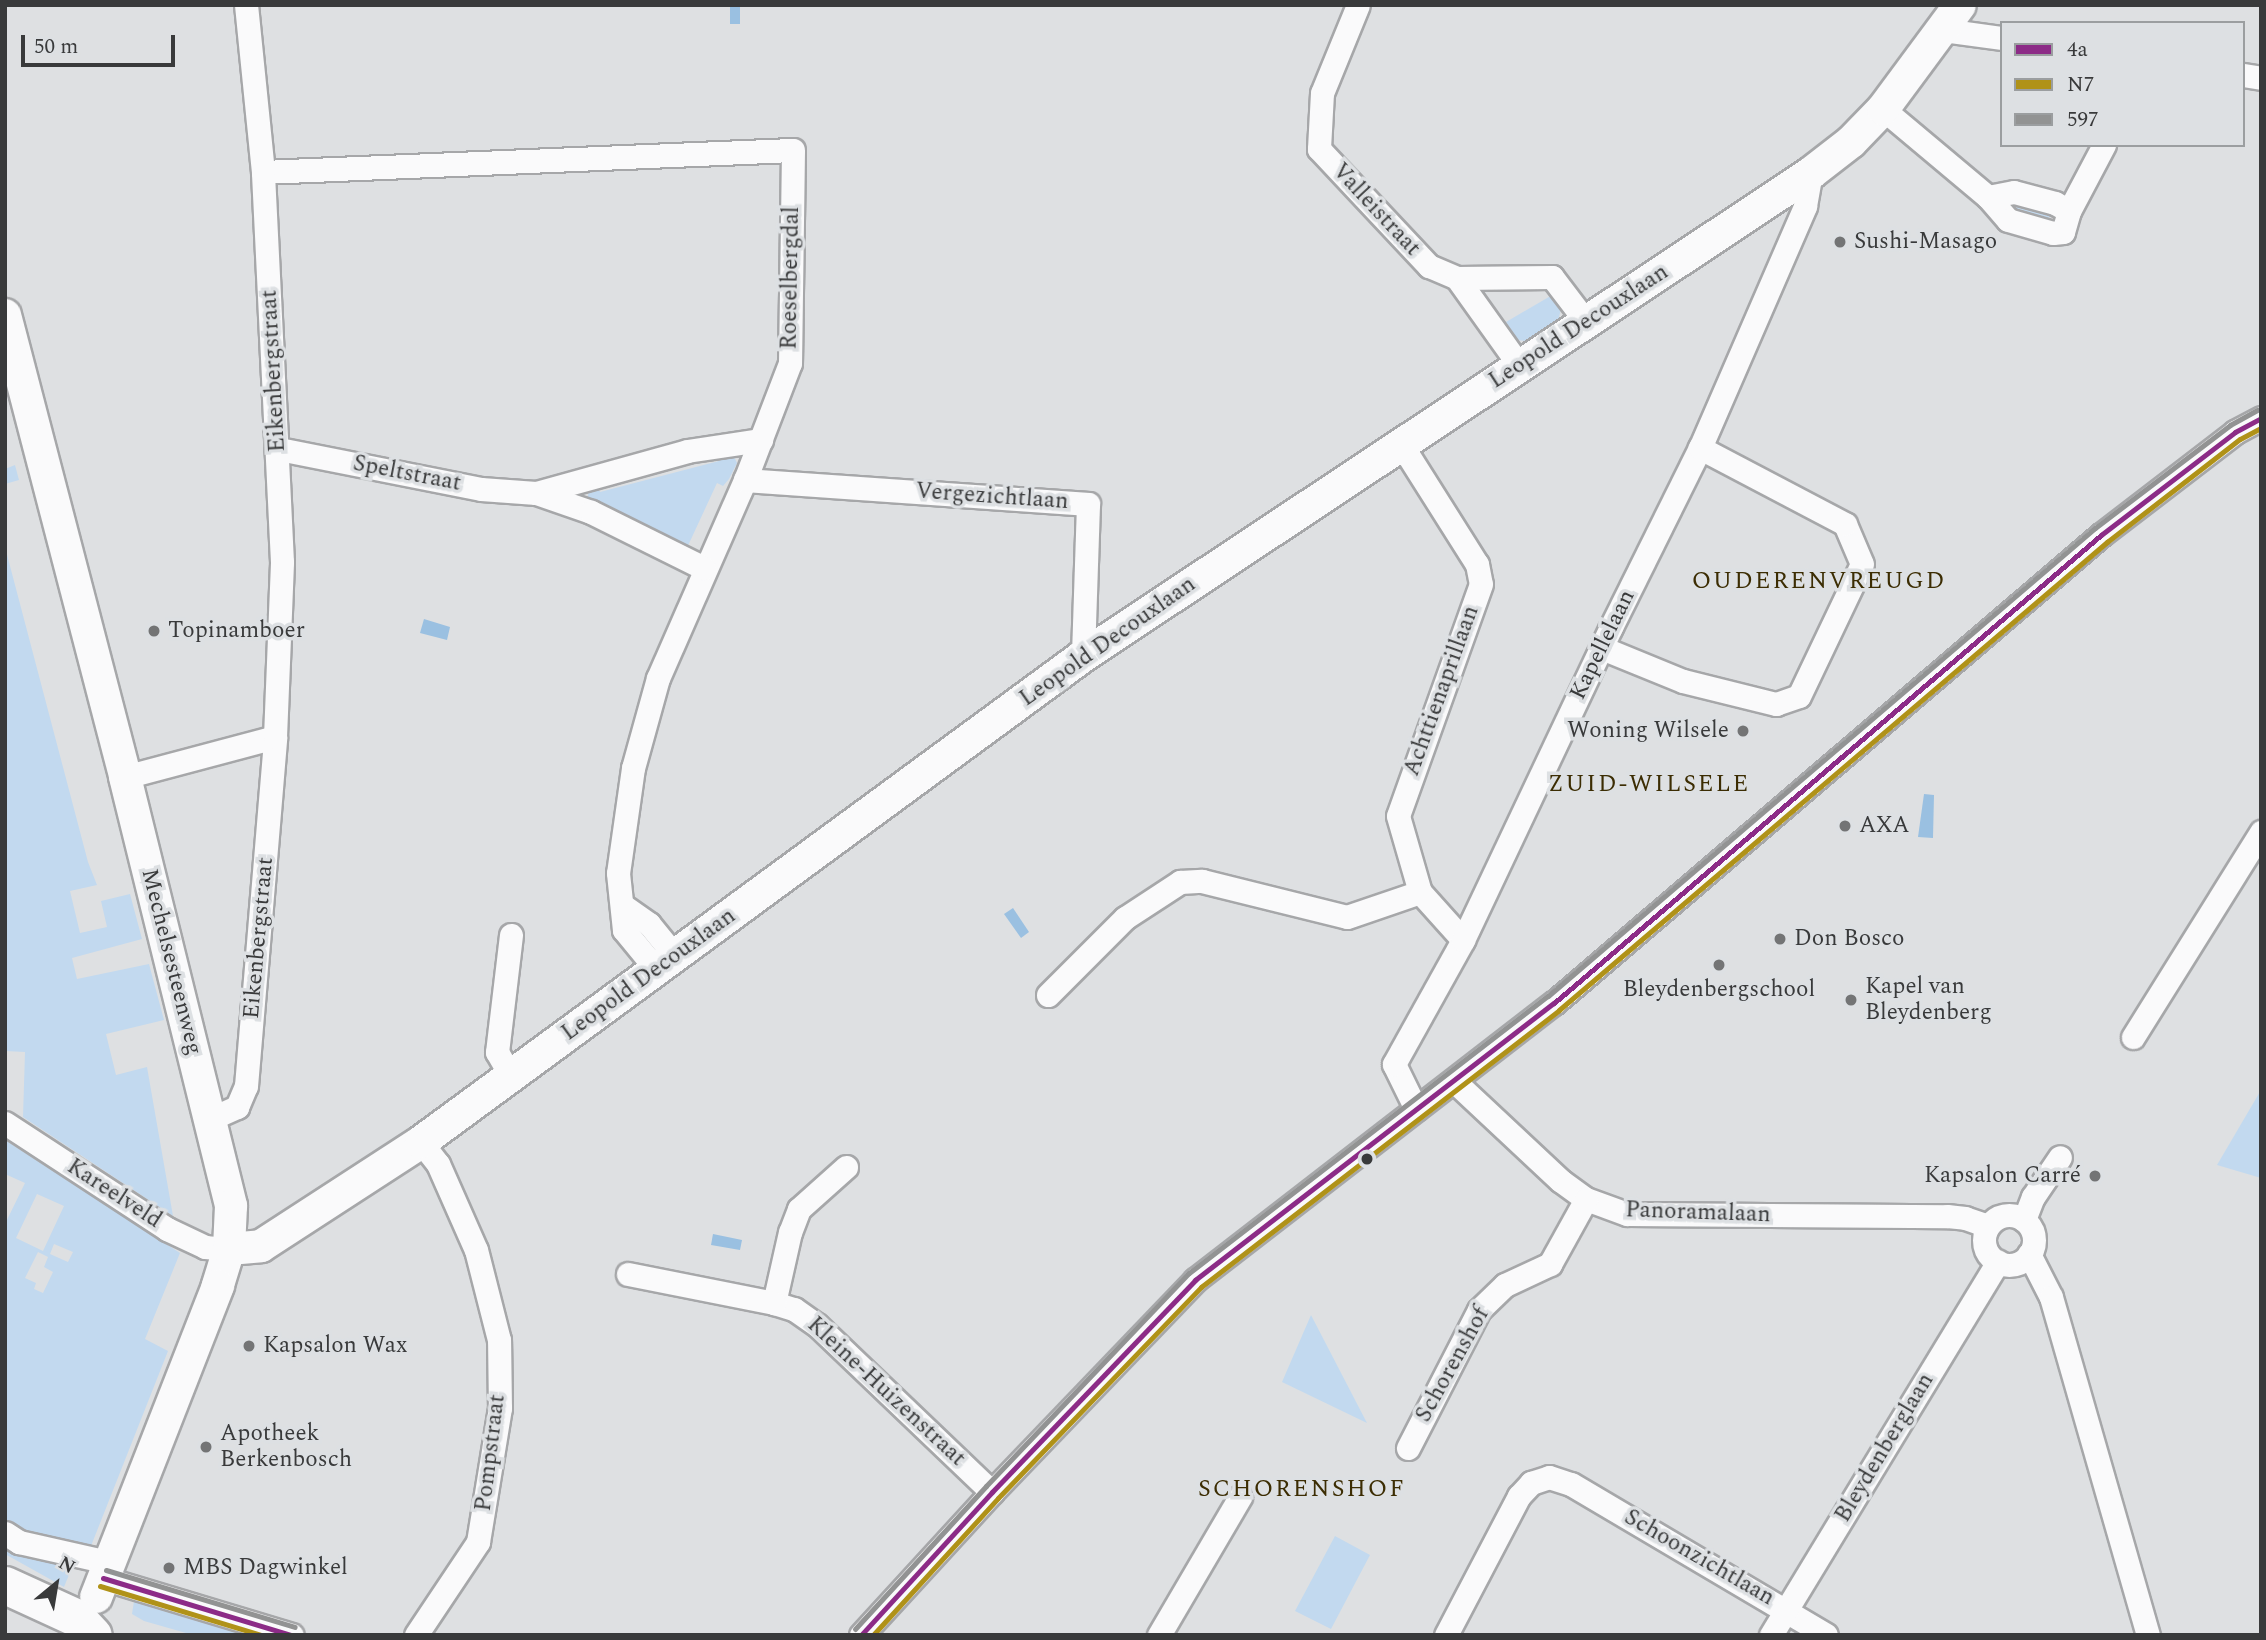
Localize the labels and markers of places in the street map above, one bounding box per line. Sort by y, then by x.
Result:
place label: Sushi-Masago [1854,228,1997,256]
marker: Sushi-Masago [1832,234,1848,250]
place label: Topinamboer [168,617,305,645]
marker: Topinamboer [146,623,162,639]
place label: Woning Wilsele [1567,717,1729,745]
marker: Woning Wilsele [1735,723,1751,739]
place label: AXA [1859,812,1910,840]
marker: AXA [1837,818,1853,834]
place label: Don Bosco [1794,925,1905,953]
marker: Don Bosco [1772,931,1788,947]
marker: Bleydenbergschool [1711,957,1727,973]
place label: Kapel van Bleydenberg [1865,973,1992,1027]
place label: Bleydenbergschool [1623,976,1815,1004]
marker: Kapel van Bleydenberg [1843,992,1859,1008]
unlabelled marker [1360,1152,1374,1166]
place label: Kapsalon Carré [1924,1162,2081,1190]
marker: Kapsalon Carré [2087,1168,2103,1184]
place label: Kapsalon Wax [263,1332,407,1360]
marker: Kapsalon Wax [241,1338,257,1354]
place label: Apotheek Berkenbosch [220,1420,352,1474]
marker: Apotheek Berkenbosch [198,1439,214,1455]
place label: MBS Dagwinkel [183,1554,348,1582]
marker: MBS Dagwinkel [161,1560,177,1576]

